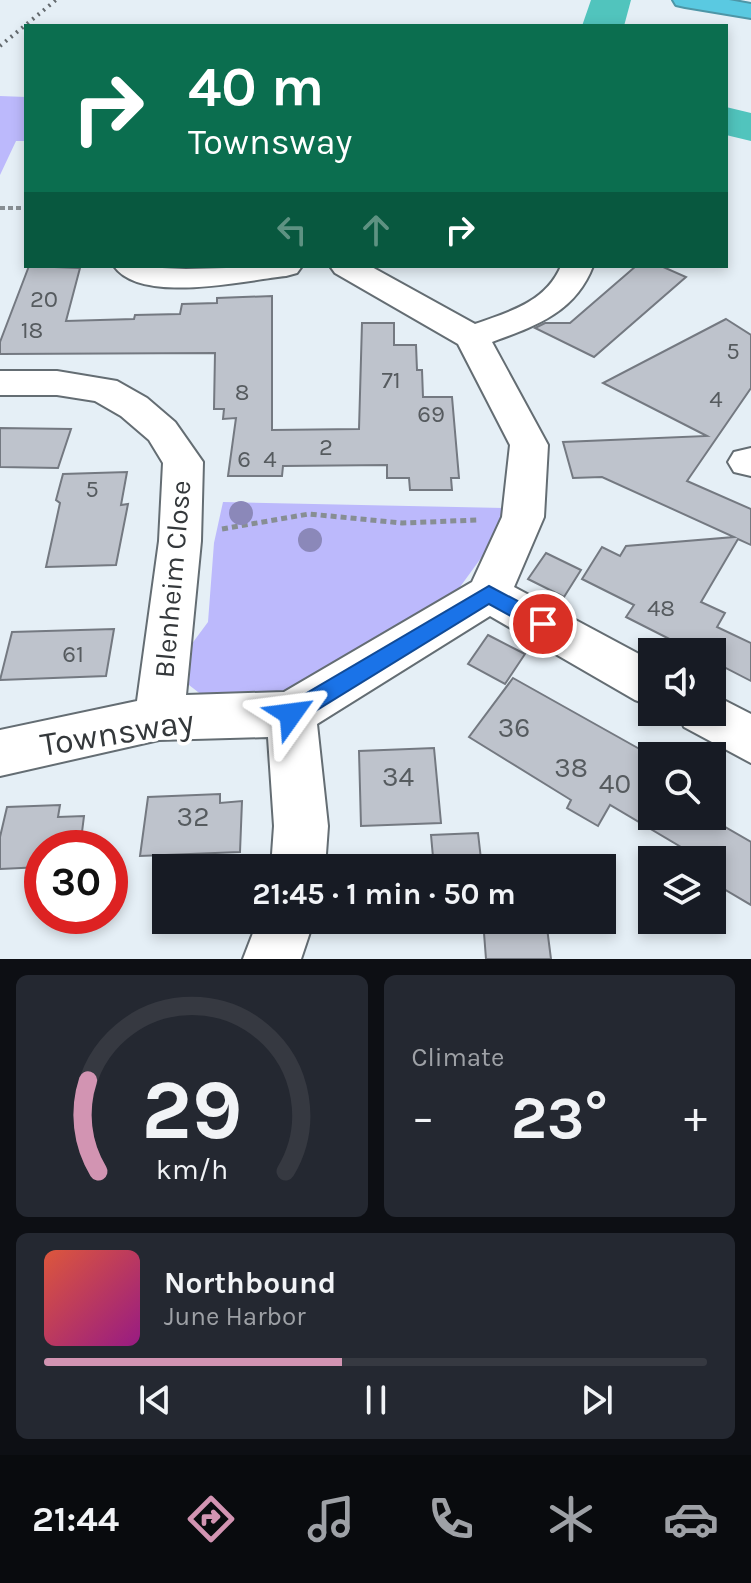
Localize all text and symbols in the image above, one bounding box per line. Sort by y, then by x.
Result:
text: 40 m [188,54,324,119]
icon: right [56,56,160,160]
text: Townsway [188,121,352,163]
icon: left [270,208,314,252]
icon: ahead [354,208,398,252]
icon: right [438,208,482,252]
house number: 20 [30,285,58,313]
house number: 18 [21,316,43,344]
house number: 5 [726,337,740,365]
house number: 71 [381,366,401,394]
house number: 8 [235,378,249,406]
house number: 4 [709,385,723,413]
house number: 69 [417,400,445,428]
house number: 2 [319,433,333,461]
house number: 6 [237,445,251,473]
house number: 4 [263,445,277,473]
house number: 5 [85,475,99,503]
street label: Blenheim Close [147,479,198,679]
pin [509,590,577,658]
house number: 48 [647,594,675,622]
icon: arrive [521,602,565,646]
map controls [638,638,726,934]
button: sound [638,638,726,726]
house number: 61 [62,640,84,668]
position arrow [249,672,333,756]
street label: Townsway [37,701,197,765]
house number: 36 [498,711,530,744]
button: search [638,742,726,830]
house number: 38 [554,751,588,784]
house number: 34 [382,760,414,793]
house number: 40 [599,767,631,800]
house number: 32 [177,800,209,833]
speed limit sign: 30 [24,830,128,934]
button: layers [638,846,726,934]
text: 21:45 · 1 min · 50 m [252,876,516,912]
text: Climate [412,1042,504,1073]
text: 29 [141,1062,242,1159]
text: 23° [511,1083,608,1153]
text: − [412,1092,435,1143]
text: + [684,1092,707,1143]
text: km/h [156,1153,228,1186]
text: Northbound [164,1265,336,1301]
text: June Harbor [164,1301,306,1332]
icon: previous [133,1378,177,1422]
icon: pause [354,1378,398,1422]
icon: next [575,1378,619,1422]
icon: directions [183,1491,239,1547]
icon: music [303,1491,359,1547]
icon: phone [423,1491,479,1547]
icon: climate [543,1491,599,1547]
icon: car [663,1491,719,1547]
text: 21:44 [32,1498,119,1540]

